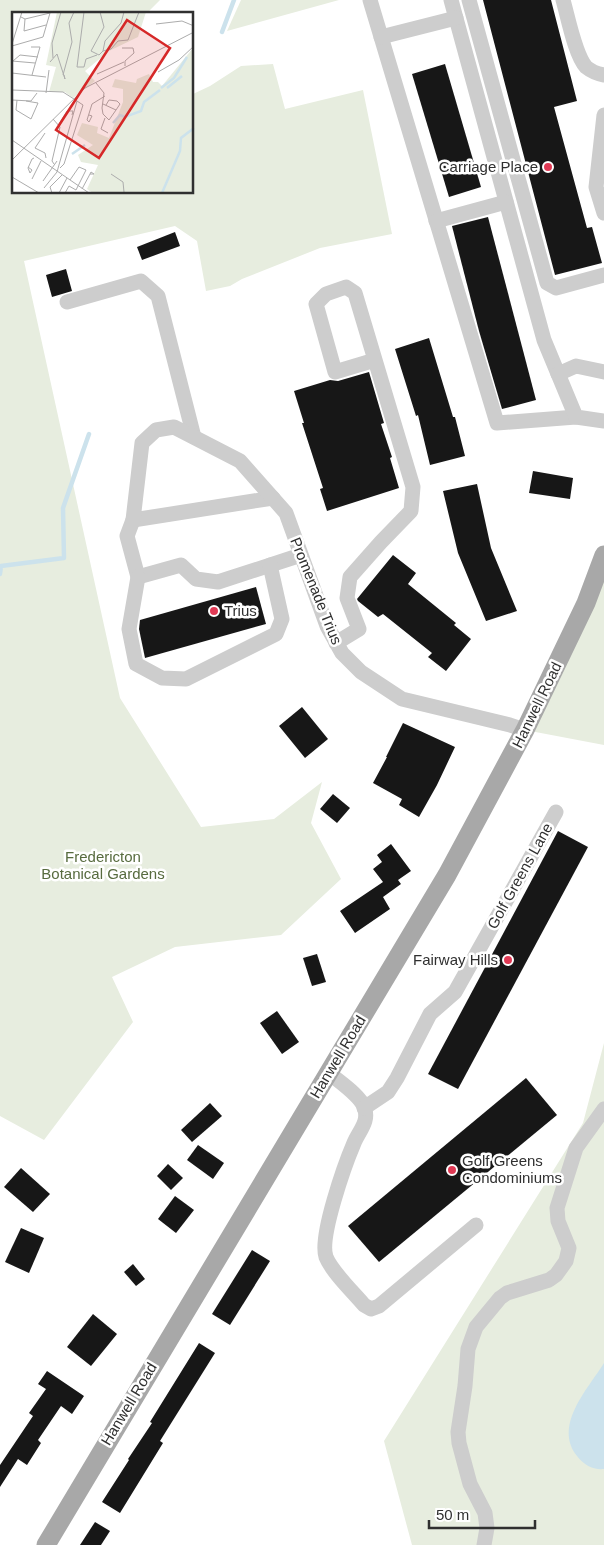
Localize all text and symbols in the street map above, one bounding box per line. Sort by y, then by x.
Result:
inset map [12,12,194,194]
place label: Carriage Place [439,158,538,175]
marker: Carriage Place [542,161,554,173]
street label: Promenade Trius [287,535,346,647]
place label: Trius [224,602,257,619]
marker: Trius [208,605,220,617]
street label: Hanwell Road [508,659,565,750]
street label: Golf Greens Lane [483,820,556,932]
park label: Fredericton Botanical Gardens [41,848,165,882]
place label: Fairway Hills [413,951,498,968]
marker: Fairway Hills [502,954,514,966]
street label: Hanwell Road [306,1012,369,1101]
place label: Golf Greens Condominiums [462,1152,562,1186]
marker: Golf Greens Condominiums [446,1164,458,1176]
street label: Hanwell Road [97,1359,160,1448]
scale bar [429,1498,535,1530]
text: 50 m [436,1506,469,1523]

